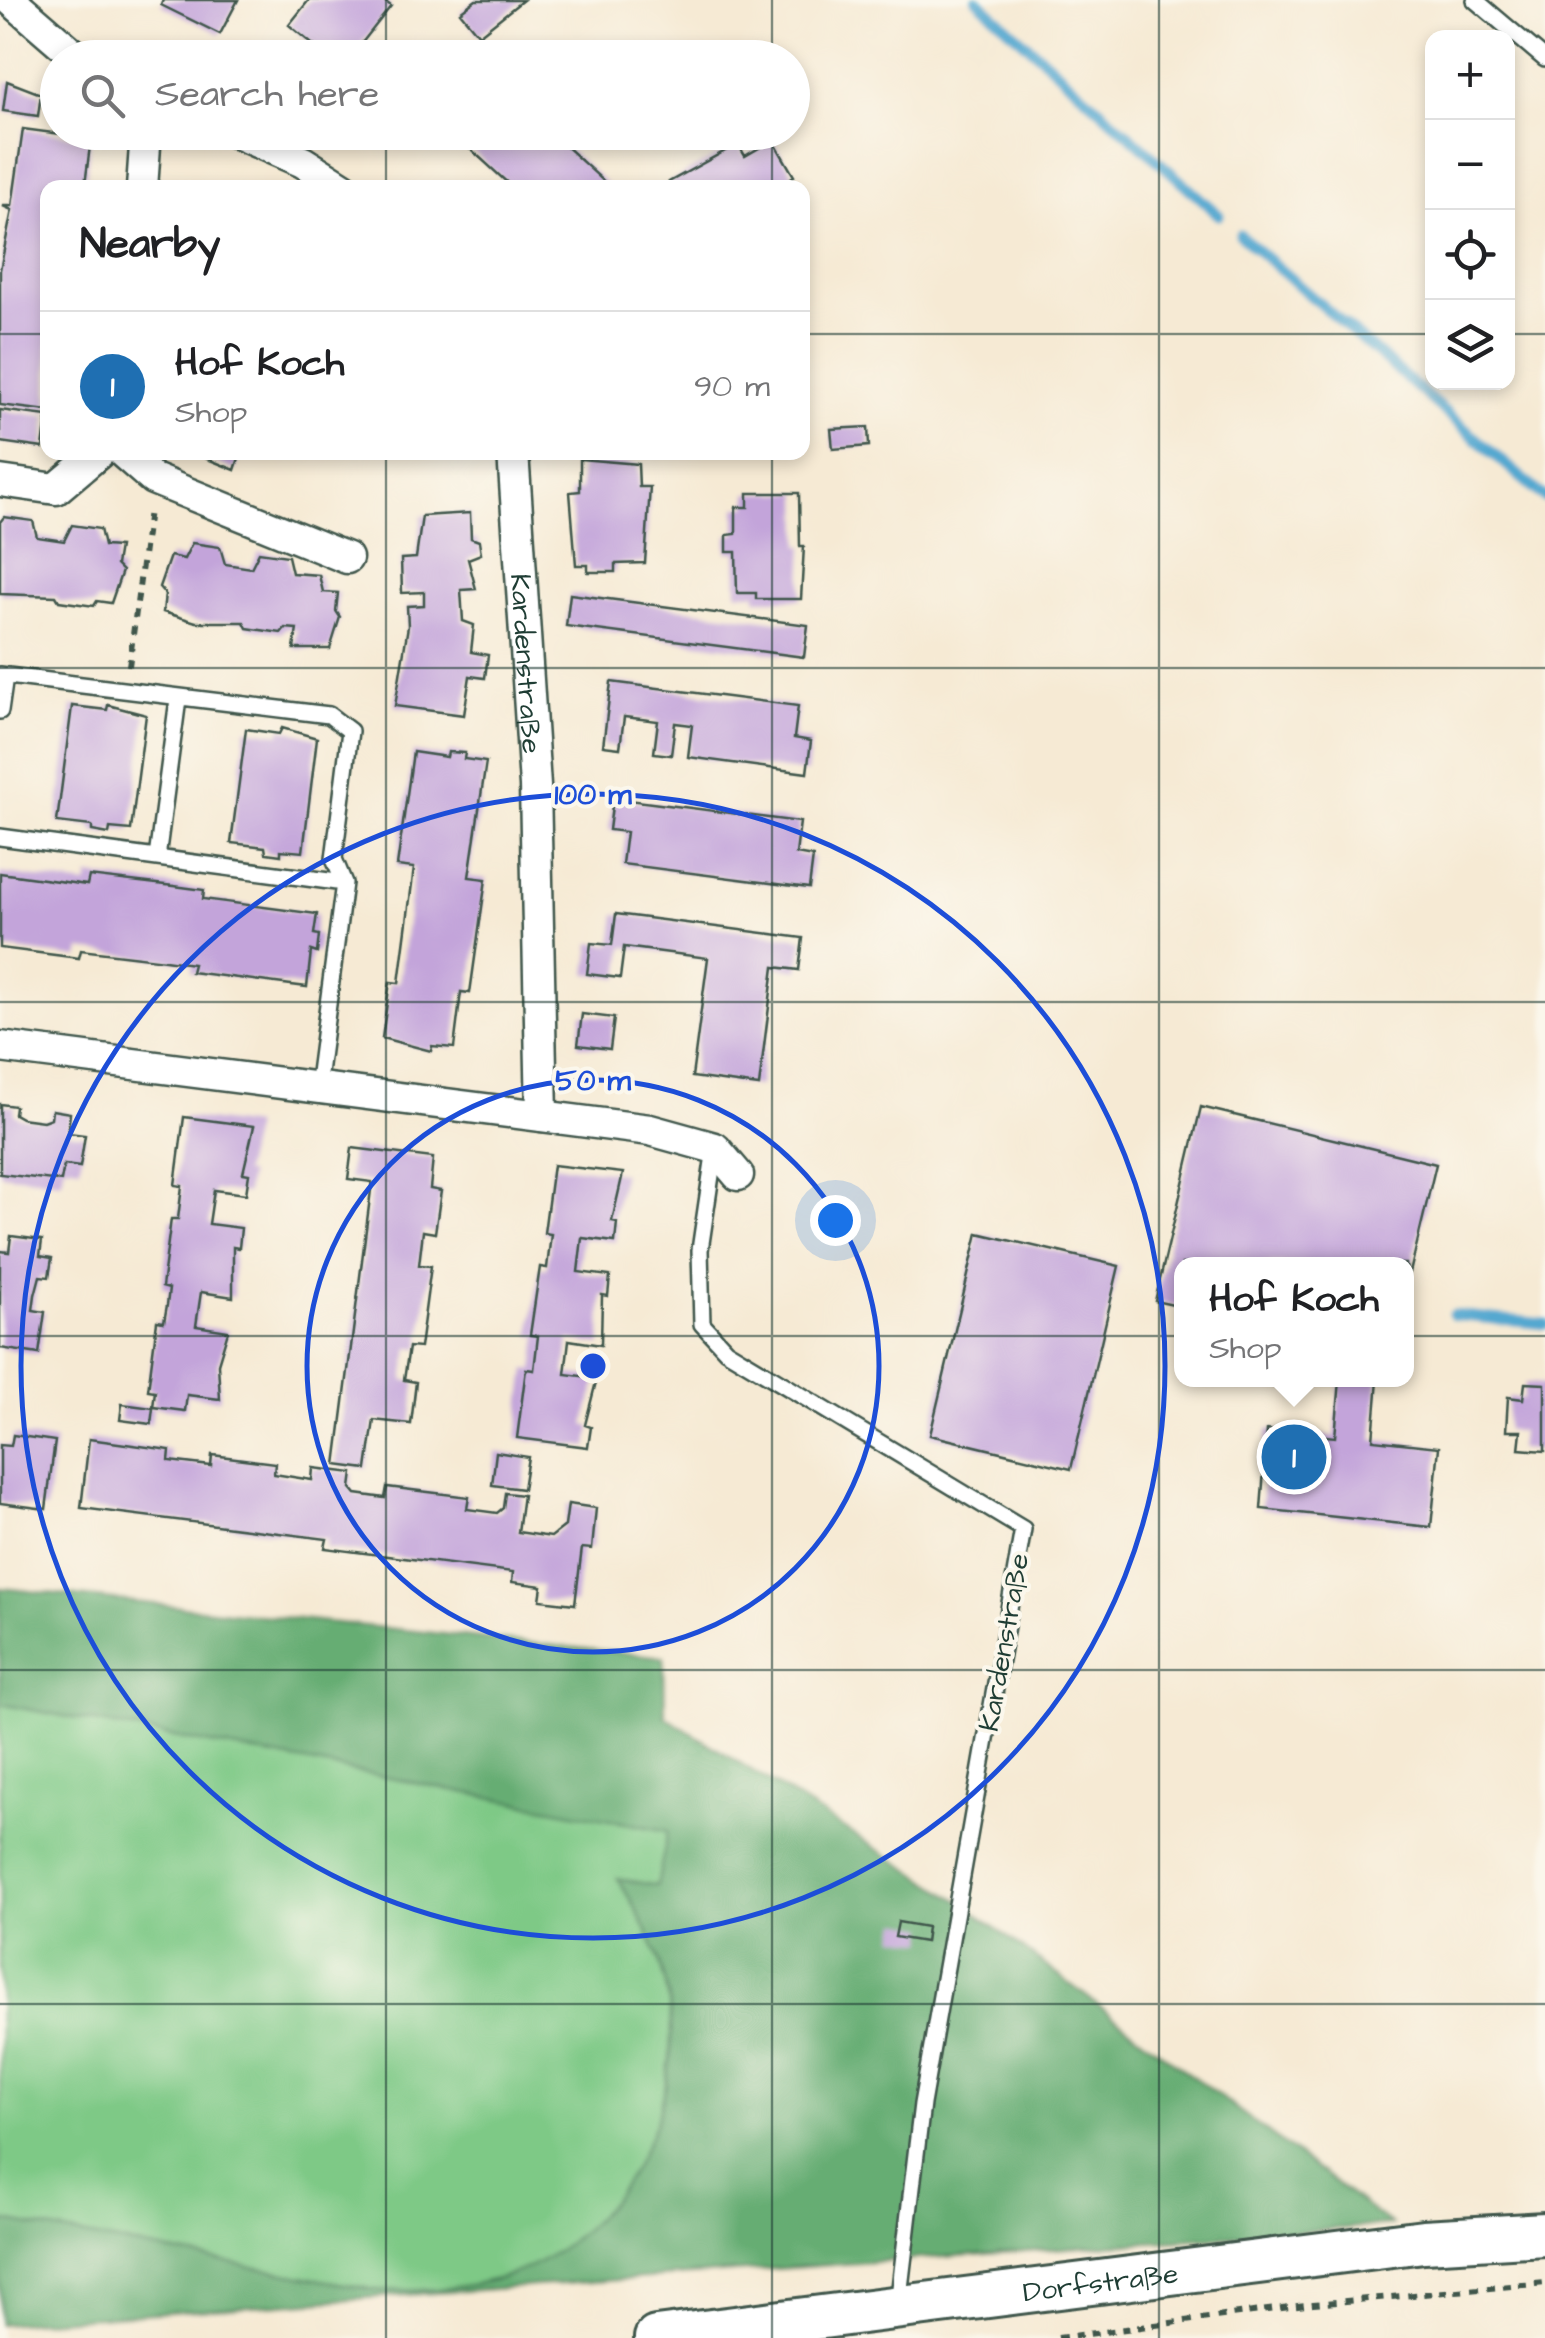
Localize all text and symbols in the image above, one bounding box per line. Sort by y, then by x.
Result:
map controls [1425,30,1515,390]
button: + [1425,30,1515,120]
search box [40,40,810,150]
icon: search [75,68,130,123]
text: Search here [155,69,379,121]
button: − [1425,120,1515,210]
button: locate [1425,210,1515,300]
text: Nearby [80,216,220,274]
button: layers [1425,300,1515,390]
text: Hof Koch [175,338,344,390]
text: 1 [110,364,115,409]
text: 90 m [694,364,770,409]
text: Shop [175,390,247,435]
street label: Kardenstraße [500,572,551,755]
text: 100 m [554,774,632,816]
text: 50 m [555,1060,631,1102]
your location [810,1195,861,1246]
popup [1174,1257,1414,1387]
text: Hof Koch [1209,1274,1379,1326]
text: Shop [1209,1326,1282,1371]
centre of rings [575,1348,611,1384]
pin: 1 [1262,1420,1326,1494]
street label: Kardenstraße [970,1550,1039,1734]
street label: Dorfstraße [1021,2254,1181,2312]

